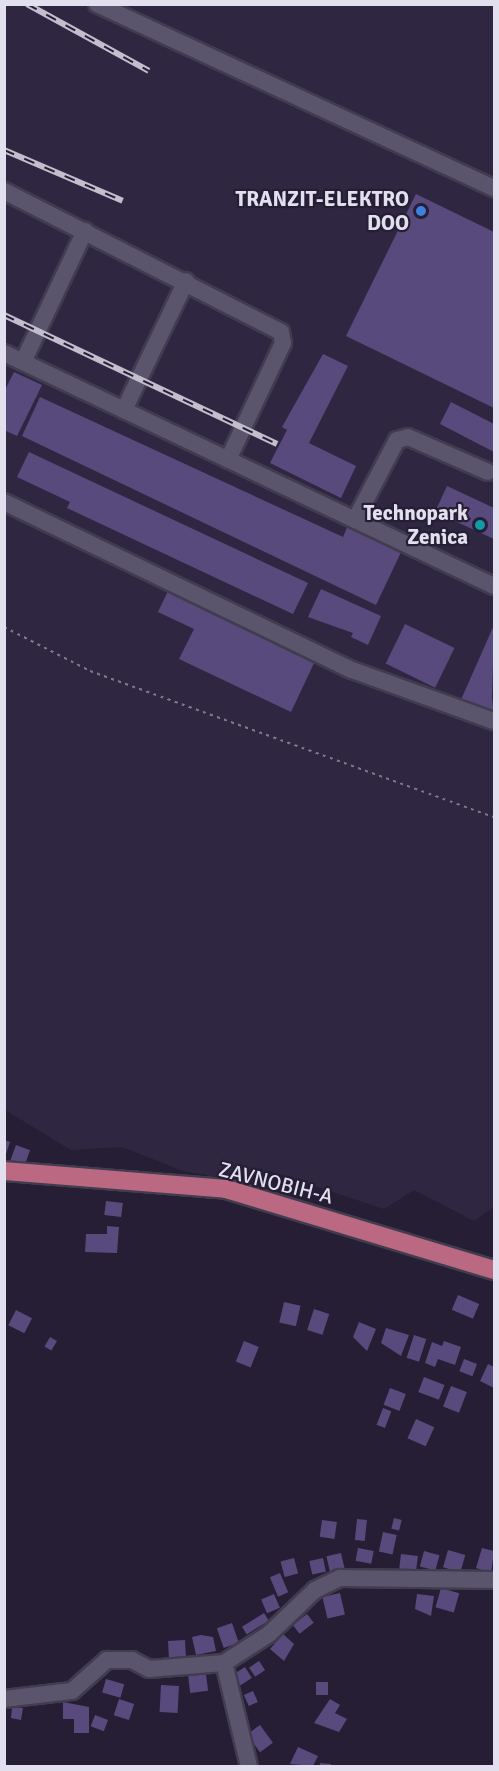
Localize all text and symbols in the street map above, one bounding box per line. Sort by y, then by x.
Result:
place label: TRANZIT-ELEKTRO DOO [235,186,409,236]
marker: TRANZIT-ELEKTRO DOO [414,204,428,218]
place label: Technopark Zenica [363,500,468,550]
marker: Technopark Zenica [473,518,487,532]
street label: ZAVNOBIH-A [216,1157,336,1209]

